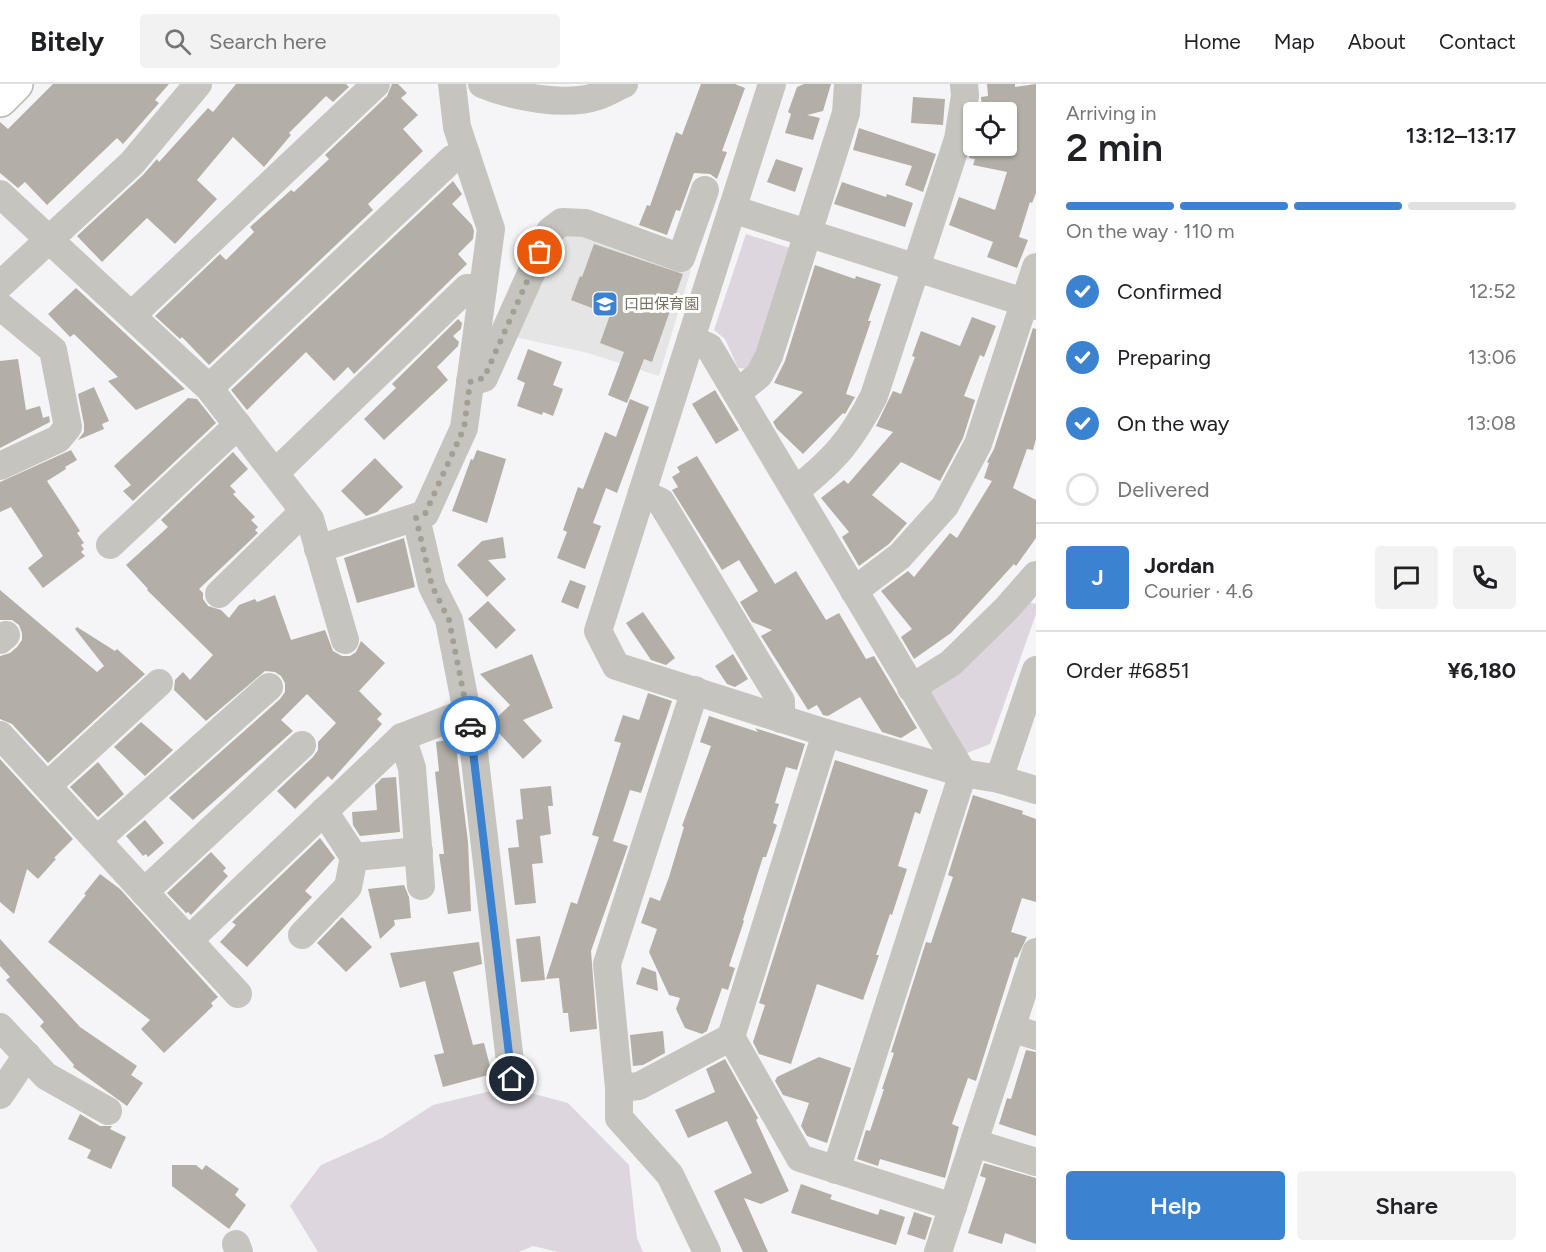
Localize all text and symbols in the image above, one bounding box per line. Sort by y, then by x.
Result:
search box [140,14,560,68]
text: Bitely [30,24,104,58]
icon: search [161,25,194,58]
text: Search here [209,28,327,55]
text: Home [1184,29,1241,54]
text: Map [1274,29,1315,54]
text: About [1348,29,1406,54]
text: Contact [1439,29,1516,54]
text: Arriving in [1066,101,1156,125]
map controls [963,102,1017,156]
button: locate [963,102,1017,156]
text: 13:12–13:17 [1406,122,1516,149]
text: 2 min [1066,124,1163,171]
text: On the way · 110 m [1066,219,1234,243]
pin [514,226,565,277]
icon: bag [523,235,556,268]
icon: check [1066,275,1099,308]
text: Confirmed [1117,278,1222,305]
text: 12:52 [1469,279,1516,303]
school or university icon: 口田保育園 [590,289,620,319]
place label: 口田保育園 [624,295,699,313]
icon: check [1066,341,1099,374]
text: Preparing [1117,344,1211,371]
text: 13:06 [1468,345,1516,369]
icon: check [1066,407,1099,440]
text: On the way [1117,410,1229,437]
text: 13:08 [1467,411,1516,435]
text: Delivered [1117,476,1210,503]
button: chat [1375,546,1438,609]
button: phone [1453,546,1516,609]
text: Jordan [1144,552,1215,579]
text: J [1091,564,1104,591]
text: Courier · 4.6 [1144,579,1253,603]
text: Order #6851 [1066,657,1190,684]
text: ¥6,180 [1447,657,1516,684]
courier [440,696,500,756]
icon: car [454,710,487,743]
pin [486,1053,537,1104]
icon: home [495,1062,528,1095]
button: Help [1066,1171,1285,1240]
button: Share [1297,1171,1516,1240]

